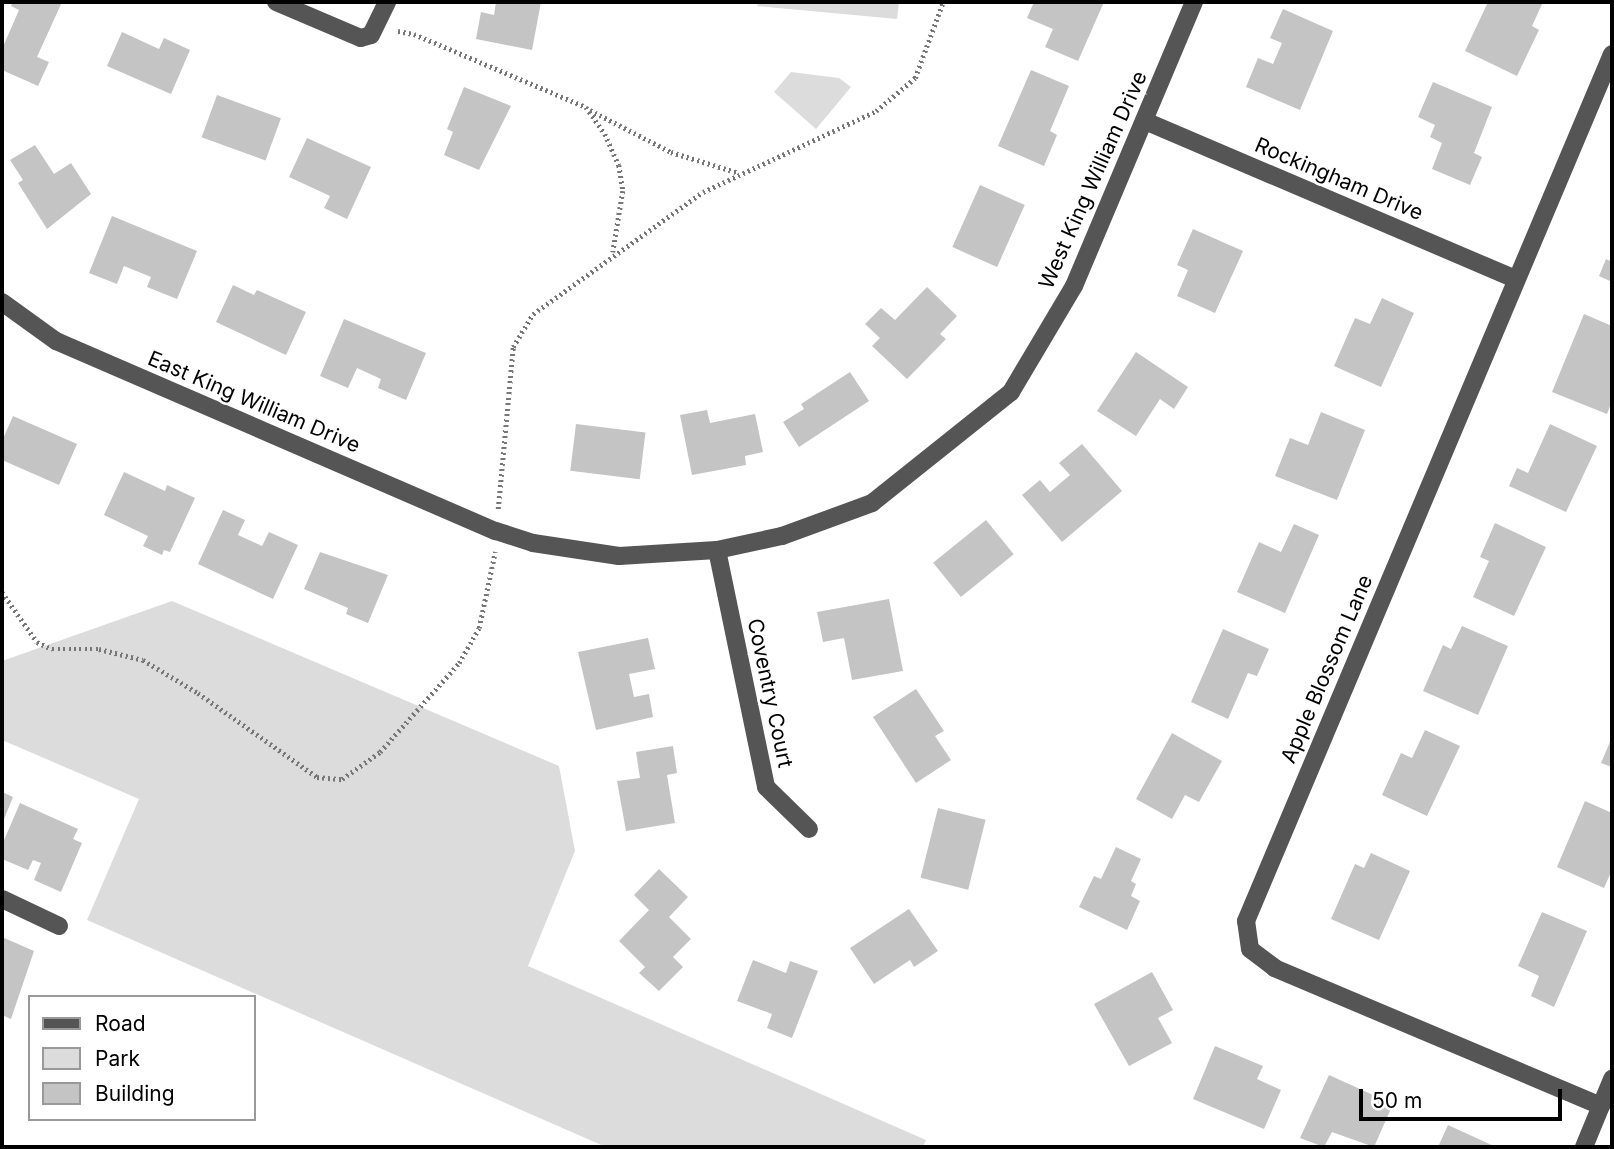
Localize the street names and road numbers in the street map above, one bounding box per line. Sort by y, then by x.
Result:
street label: West King William Drive [1034,67,1152,293]
street label: Rockingham Drive [1251,132,1427,226]
street label: East King William Drive [144,346,364,458]
street label: Apple Blossom Lane [1276,571,1378,767]
street label: Coventry Court [742,616,798,770]

